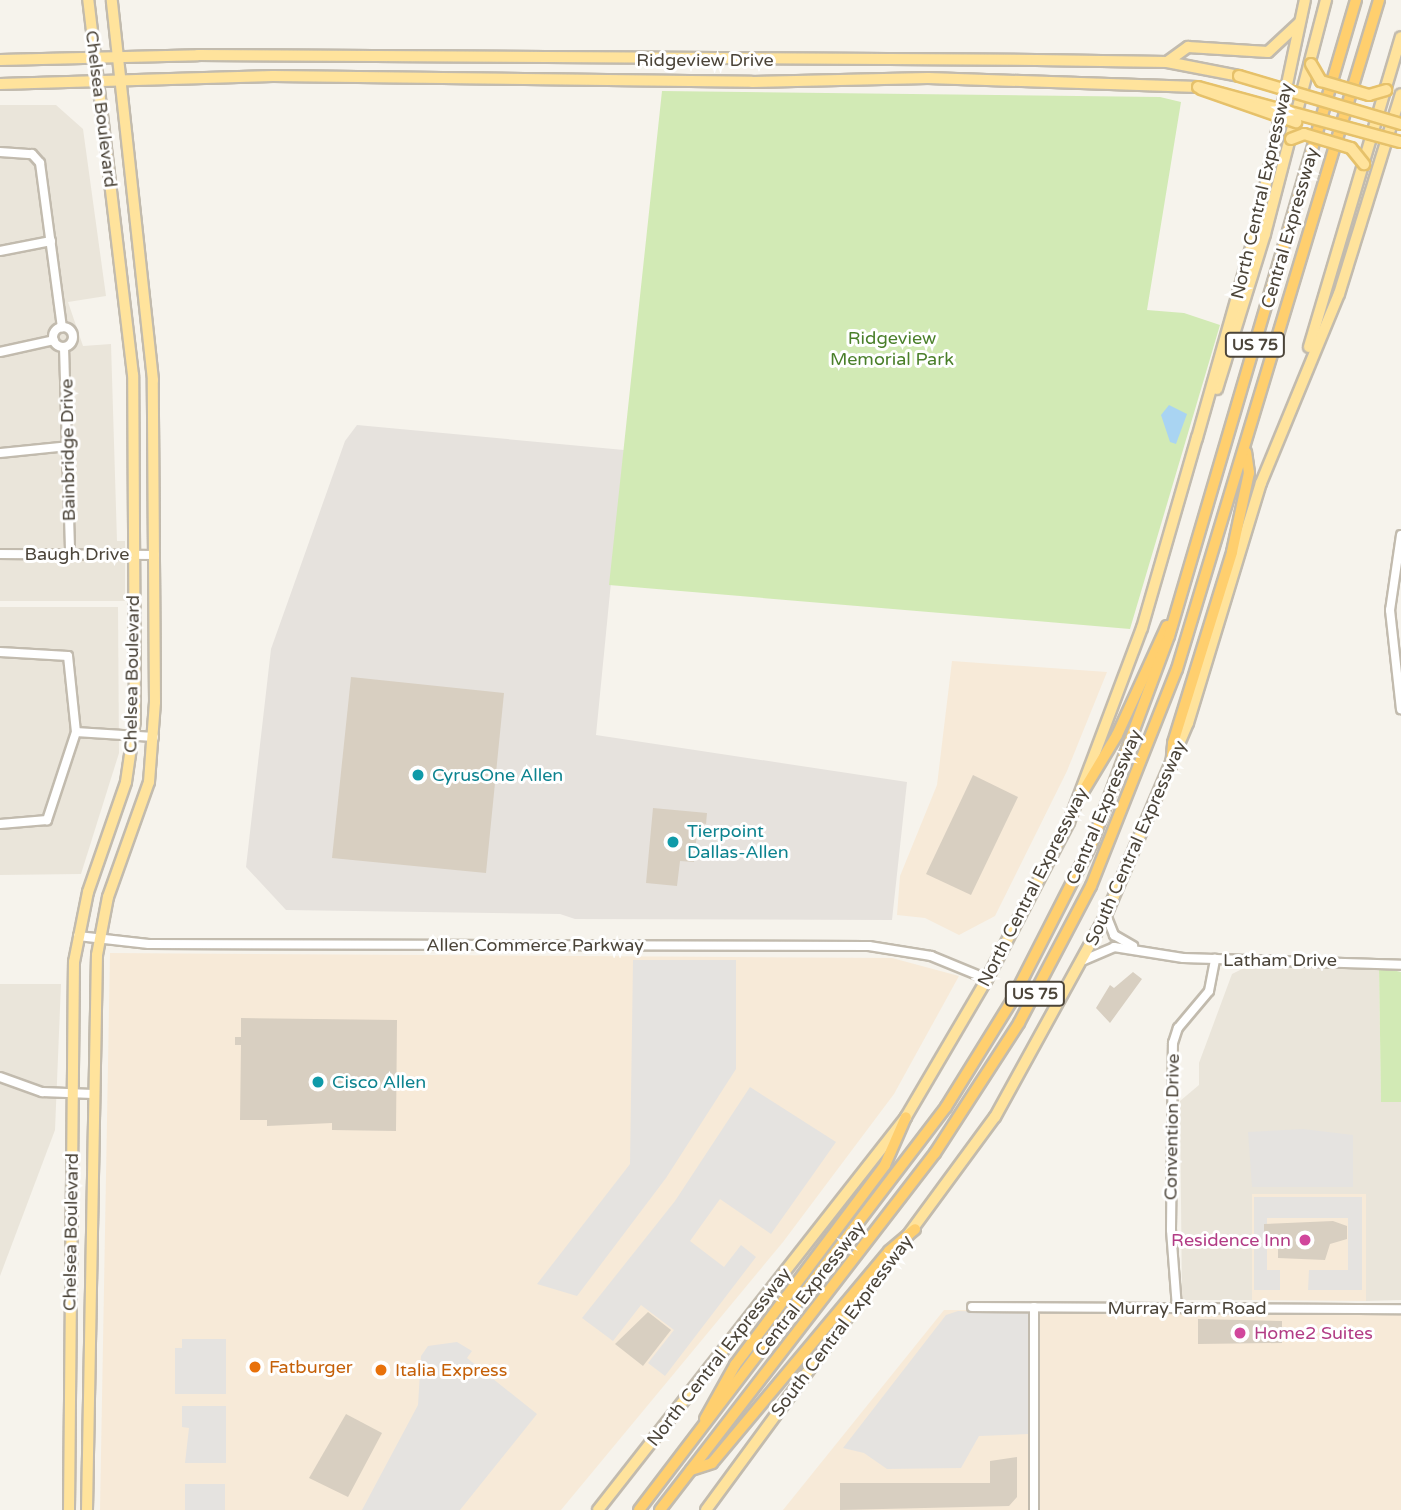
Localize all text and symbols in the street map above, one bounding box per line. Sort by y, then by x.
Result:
street label: Chelsea Boulevard [81,29,121,189]
street label: Ridgeview Drive [636,49,774,71]
street label: North Central Expressway [1227,81,1297,301]
street label: Central Expressway [1257,145,1323,311]
park label: Ridgeview Memorial Park [830,328,954,370]
road number: US 75 [1224,332,1286,358]
street label: Bainbridge Drive [56,378,80,522]
street label: Baugh Drive [25,543,129,565]
street label: Chelsea Boulevard [120,595,144,753]
street label: Central Expressway [1062,726,1146,888]
street label: South Central Expressway [1081,737,1191,949]
place label: CyrusOne Allen [432,764,563,786]
marker: CyrusOne Allen [410,767,426,783]
street label: North Central Expressway [973,784,1093,990]
place label: Tierpoint Dallas-Allen [687,821,789,864]
marker: Tierpoint Dallas-Allen [665,834,681,850]
street label: Allen Commerce Parkway [426,934,644,956]
street label: Latham Drive [1223,949,1337,971]
road number: US 75 [1004,982,1066,1006]
street label: Convention Drive [1160,1054,1184,1200]
place label: Cisco Allen [332,1071,426,1093]
marker: Cisco Allen [310,1074,326,1090]
street label: Chelsea Boulevard [59,1153,83,1311]
street label: Central Expressway [750,1217,870,1361]
place label: Residence Inn [1171,1229,1291,1251]
street label: South Central Expressway [767,1231,917,1421]
marker: Residence Inn [1297,1232,1313,1248]
street label: North Central Expressway [642,1263,796,1451]
street label: Murray Farm Road [1107,1297,1267,1319]
place label: Home2 Suites [1254,1322,1373,1344]
marker: Home2 Suites [1232,1325,1248,1341]
place label: Fatburger [269,1356,353,1378]
marker: Fatburger [247,1359,263,1375]
place label: Italia Express [395,1359,507,1381]
marker: Italia Express [373,1362,389,1378]

